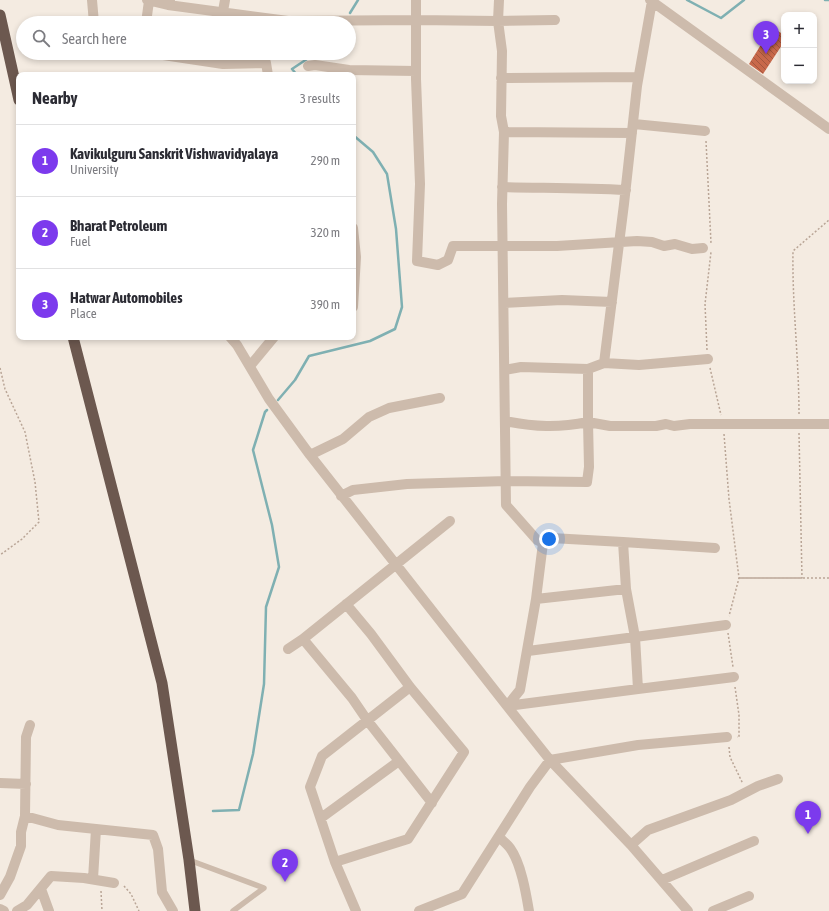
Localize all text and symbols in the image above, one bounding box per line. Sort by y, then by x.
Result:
map controls [781,12,817,84]
button: + [781,12,817,48]
search box [16,16,356,60]
pin: 3 [753,21,779,54]
icon: search [30,27,52,49]
text: Search here [62,30,127,47]
button: − [781,48,817,84]
text: Nearby [32,88,78,108]
text: 3 results [300,91,340,106]
text: Kavikulguru Sanskrit Vishwavidyalaya [70,145,278,162]
text: 1 [42,153,48,168]
text: 290 m [311,153,340,168]
text: University [70,162,119,177]
text: Bharat Petroleum [70,217,167,234]
text: 2 [42,225,48,240]
text: 320 m [311,225,340,240]
text: Fuel [70,234,91,249]
text: Hatwar Automobiles [70,289,182,306]
text: 3 [42,297,48,312]
text: 390 m [311,297,340,312]
text: Place [70,306,97,321]
your location [539,529,559,549]
pin: 1 [795,801,821,834]
pin: 2 [272,849,298,882]

